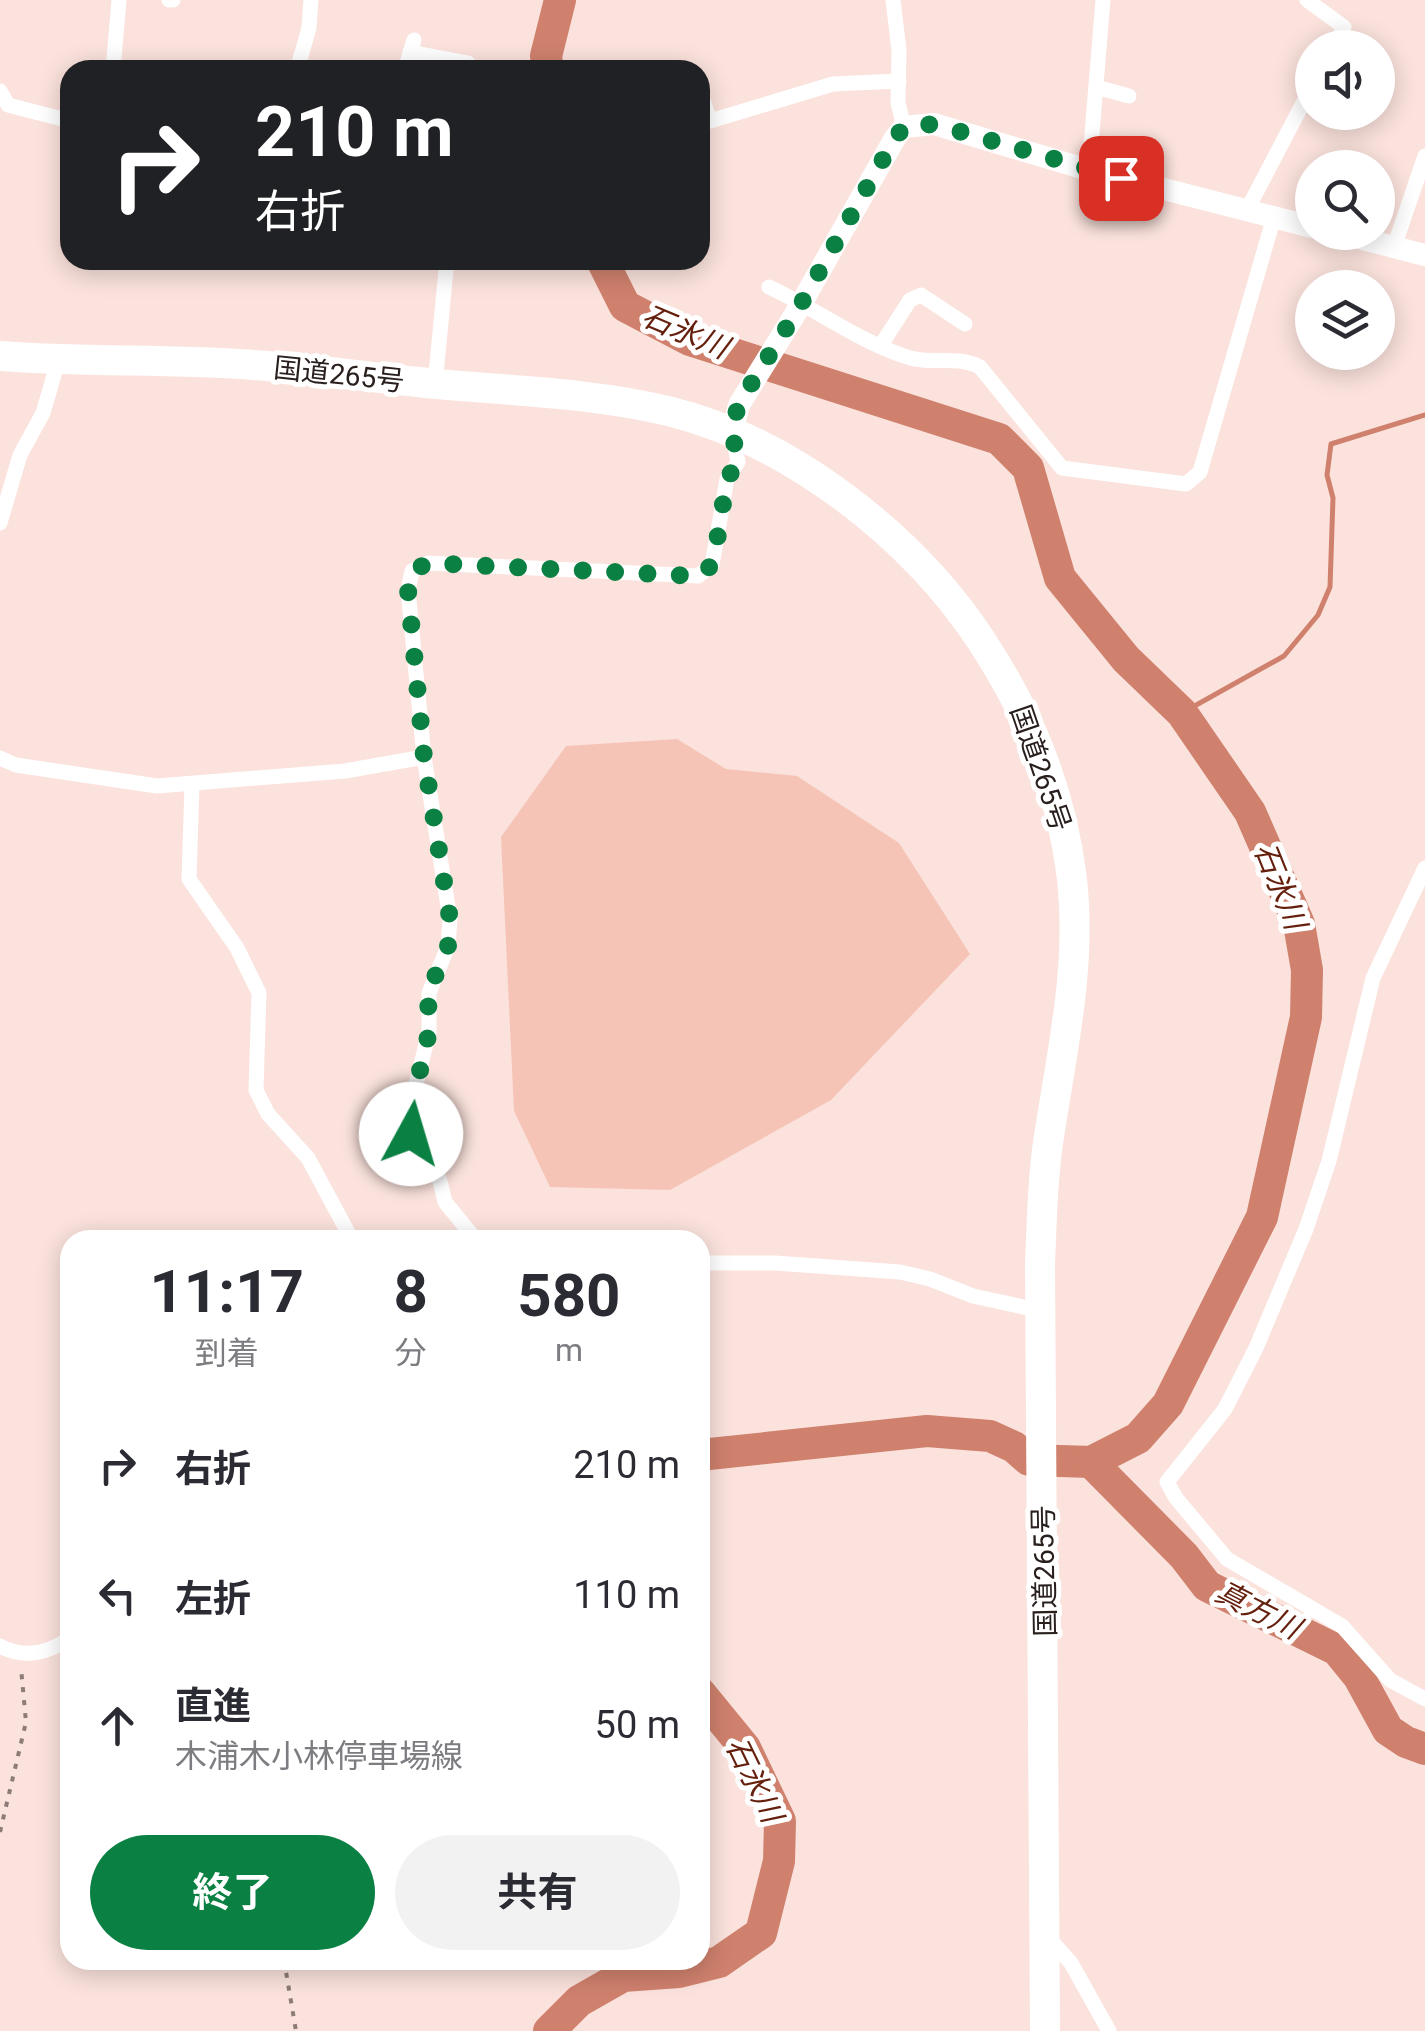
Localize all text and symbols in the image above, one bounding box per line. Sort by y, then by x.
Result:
map controls [1295,30,1395,370]
button: sound [1295,30,1395,130]
text: 210 m [255,91,454,173]
icon: right [90,100,220,230]
pin [1079,136,1164,221]
button: search [1295,150,1395,250]
icon: arrive [1094,151,1149,206]
text: 右折 [255,185,345,238]
button: layers [1295,270,1395,370]
water label: 石氷川 [637,298,736,366]
street label: 国道265号 [272,351,406,398]
street label: 国道265号 [1004,701,1077,836]
water label: 石氷川 [1247,838,1315,937]
position arrow [359,1082,463,1186]
text: 11:17 [149,1256,304,1327]
text: 8 [393,1256,428,1327]
text: 580 [517,1260,621,1331]
text: m [555,1331,583,1369]
text: 到着 [195,1334,259,1372]
text: 分 [395,1334,427,1372]
icon: right [90,1438,145,1493]
text: 210 m [573,1443,680,1487]
text: 右折 [175,1447,251,1491]
street label: 国道265号 [1027,1505,1062,1637]
icon: left [90,1568,145,1623]
text: 110 m [573,1573,680,1617]
water label: 真方川 [1210,1574,1309,1647]
text: 左折 [175,1577,251,1621]
text: 直進 [175,1684,251,1728]
icon: ahead [90,1698,145,1753]
text: 50 m [595,1703,680,1747]
water label: 石氷川 [719,1732,791,1831]
text: 木浦木小林停車場線 [175,1737,463,1775]
button: 終了 [90,1835,375,1950]
button: 共有 [395,1835,680,1950]

